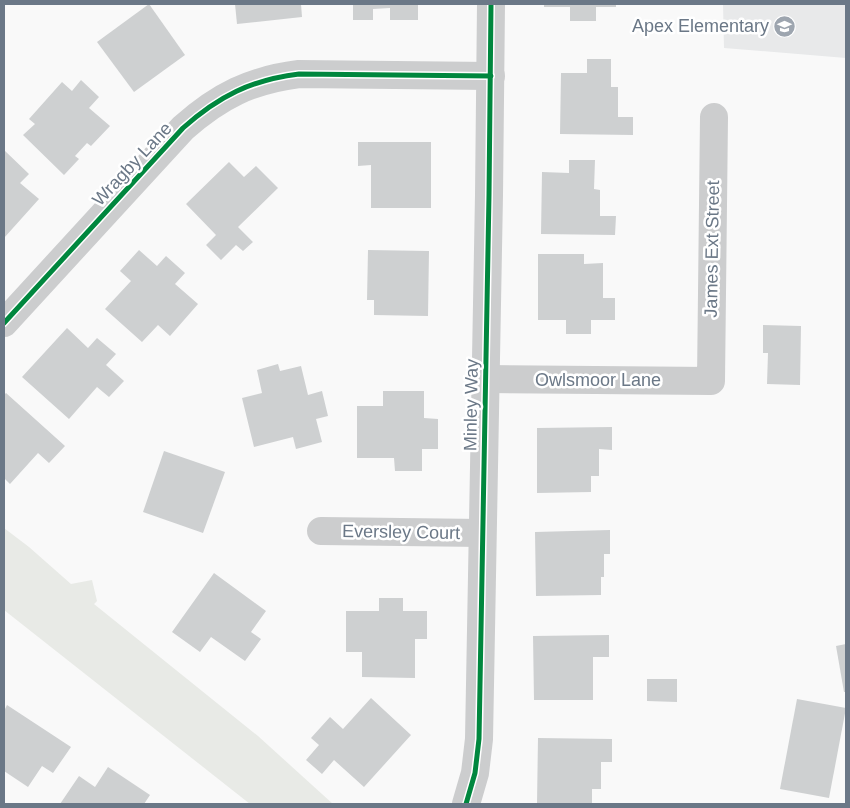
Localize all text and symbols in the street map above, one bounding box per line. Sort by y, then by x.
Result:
school or university icon: Apex Elementary [773,14,797,38]
place label: Apex Elementary [632,16,769,36]
street label: Wragby Lane [88,118,176,210]
street label: James Ext Street [701,180,723,318]
street label: Minley Way [460,359,482,451]
street label: Owlsmoor Lane [535,370,661,390]
street label: Eversley Court [342,521,460,543]

